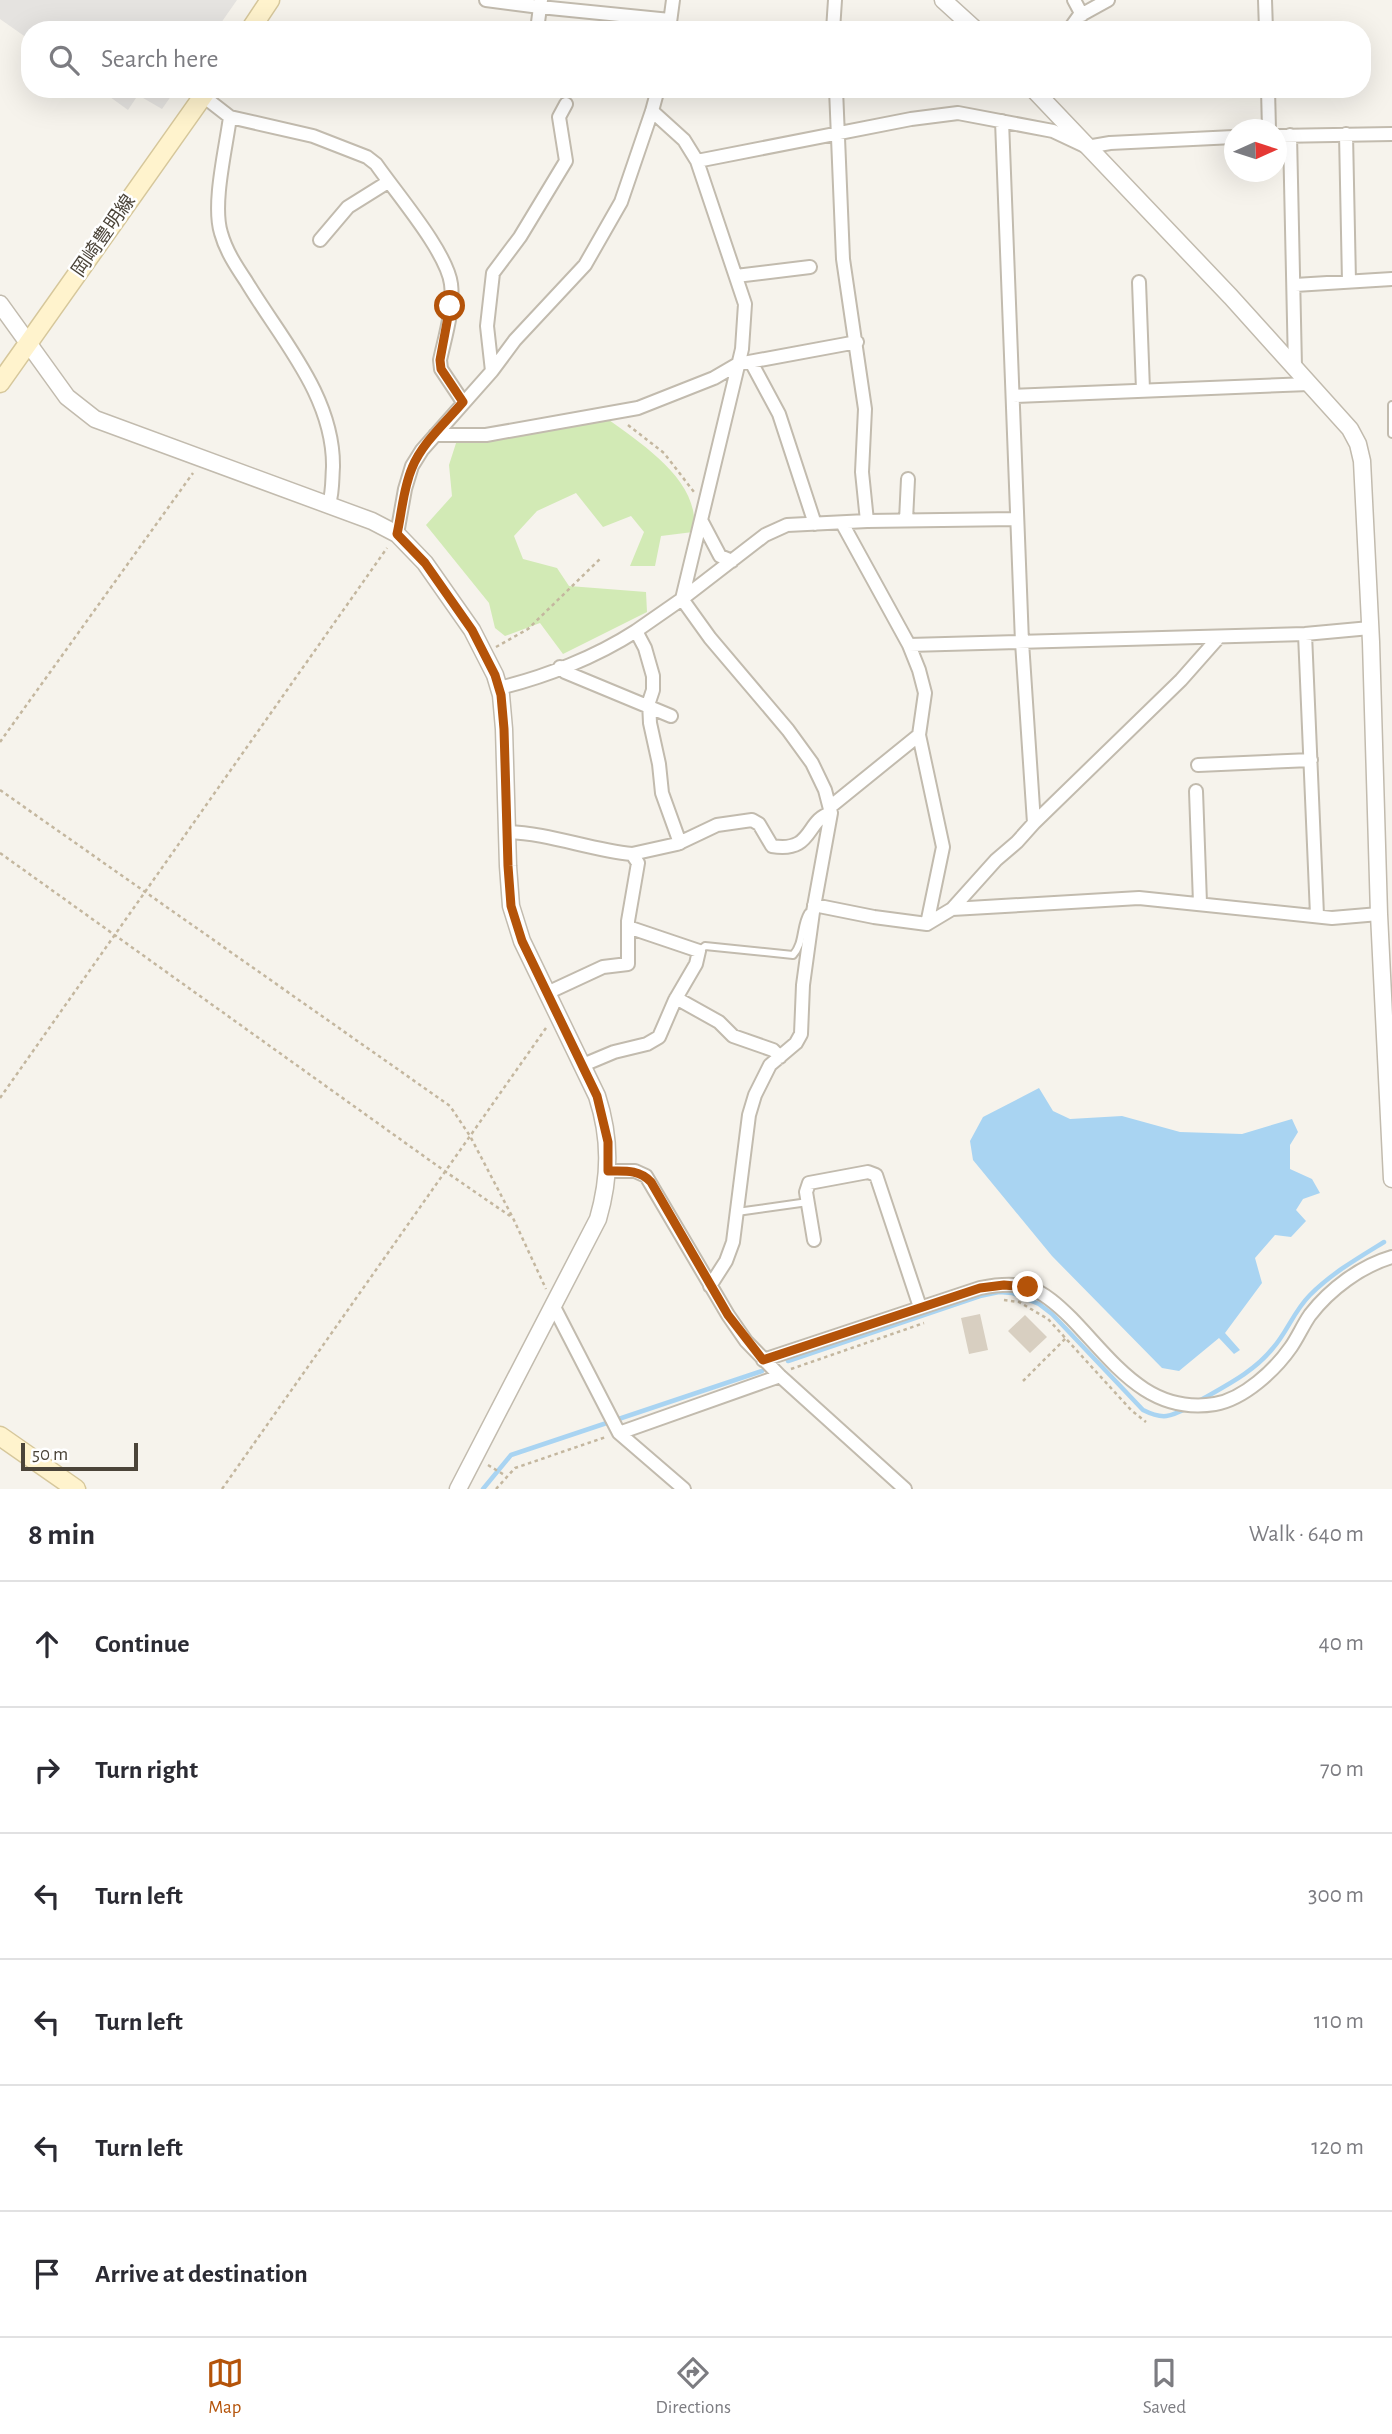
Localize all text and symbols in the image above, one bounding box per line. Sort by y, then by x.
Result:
search box [21,21,1371,98]
icon: search [45,41,83,79]
text: Search here [101,46,219,72]
north arrow [1224,119,1287,182]
street label: 岡崎豊明線 [67,190,139,280]
route start [434,290,465,321]
route end [1012,1271,1043,1302]
scale bar [21,1440,138,1472]
text: 50 m [32,1445,68,1464]
text: 8 min [28,1520,95,1550]
text: Walk · 640 m [1249,1523,1364,1546]
icon: ahead [28,1625,66,1663]
text: Continue [95,1631,190,1657]
text: 40 m [1319,1632,1364,1655]
icon: right [28,1751,66,1789]
text: Turn right [95,1757,198,1783]
text: 70 m [1320,1758,1364,1781]
icon: left [28,1877,66,1915]
text: Turn left [95,1883,183,1909]
text: 300 m [1308,1884,1364,1907]
icon: left [28,2003,66,2041]
text: Turn left [95,2009,183,2035]
text: 110 m [1314,2010,1364,2033]
icon: left [28,2129,66,2167]
text: Turn left [95,2135,183,2161]
text: 120 m [1311,2136,1364,2159]
icon: arrive [28,2255,66,2293]
text: Arrive at destination [95,2261,308,2287]
tab: Map [206,2354,244,2419]
tab: Directions [655,2354,731,2419]
tab: Saved [1143,2354,1186,2419]

